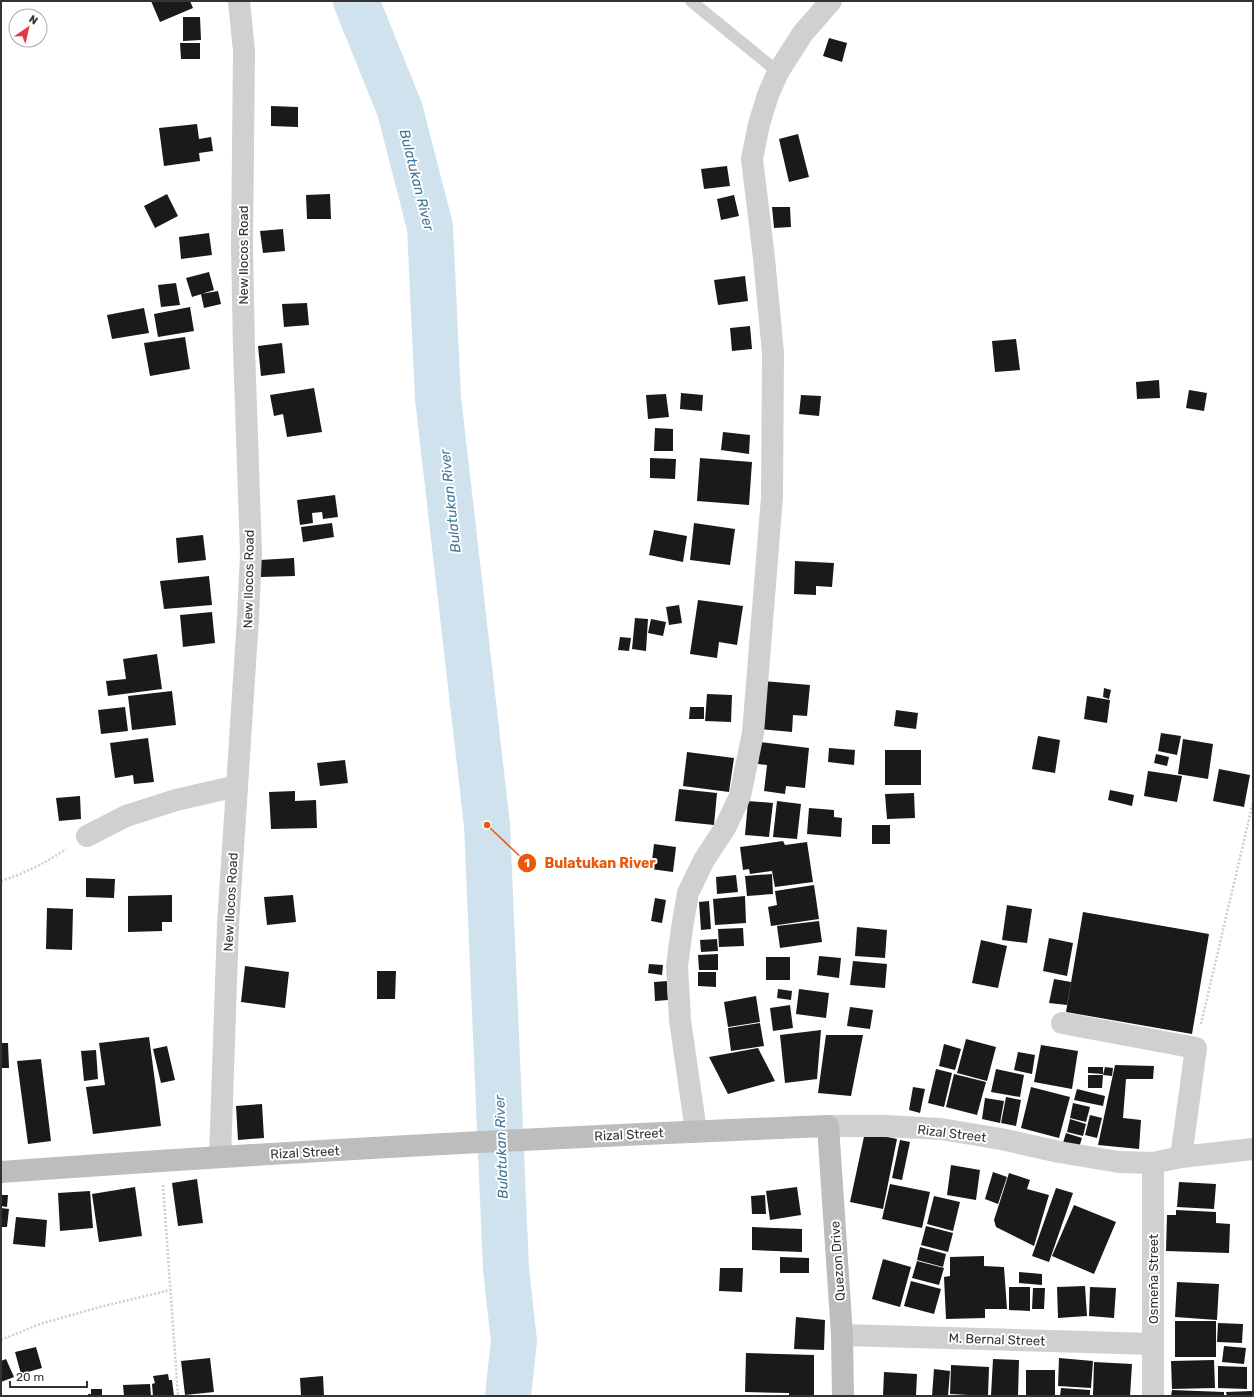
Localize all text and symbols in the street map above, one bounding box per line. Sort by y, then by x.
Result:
north arrow [8,8,48,48]
text: N [26,13,40,28]
water label: Bulatukan River [396,128,437,233]
street label: New Ilocos Road [236,206,251,304]
water label: Bulatukan River [437,448,464,553]
street label: New Ilocos Road [240,529,257,629]
callout: Bulatukan River [517,850,664,876]
street label: New Ilocos Road [220,852,241,952]
text: Bulatukan River [544,855,656,872]
text: 1 [524,856,530,870]
water label: Bulatukan River [491,1094,512,1199]
street label: Rizal Street [917,1122,987,1145]
street label: Rizal Street [594,1125,664,1144]
street label: Rizal Street [270,1143,340,1162]
street label: Quezon Drive [827,1220,848,1302]
street label: Osmeña Street [1146,1234,1161,1324]
street label: M. Bernal Street [948,1330,1046,1349]
scale bar [10,1363,87,1389]
text: 20 m [16,1370,44,1384]

